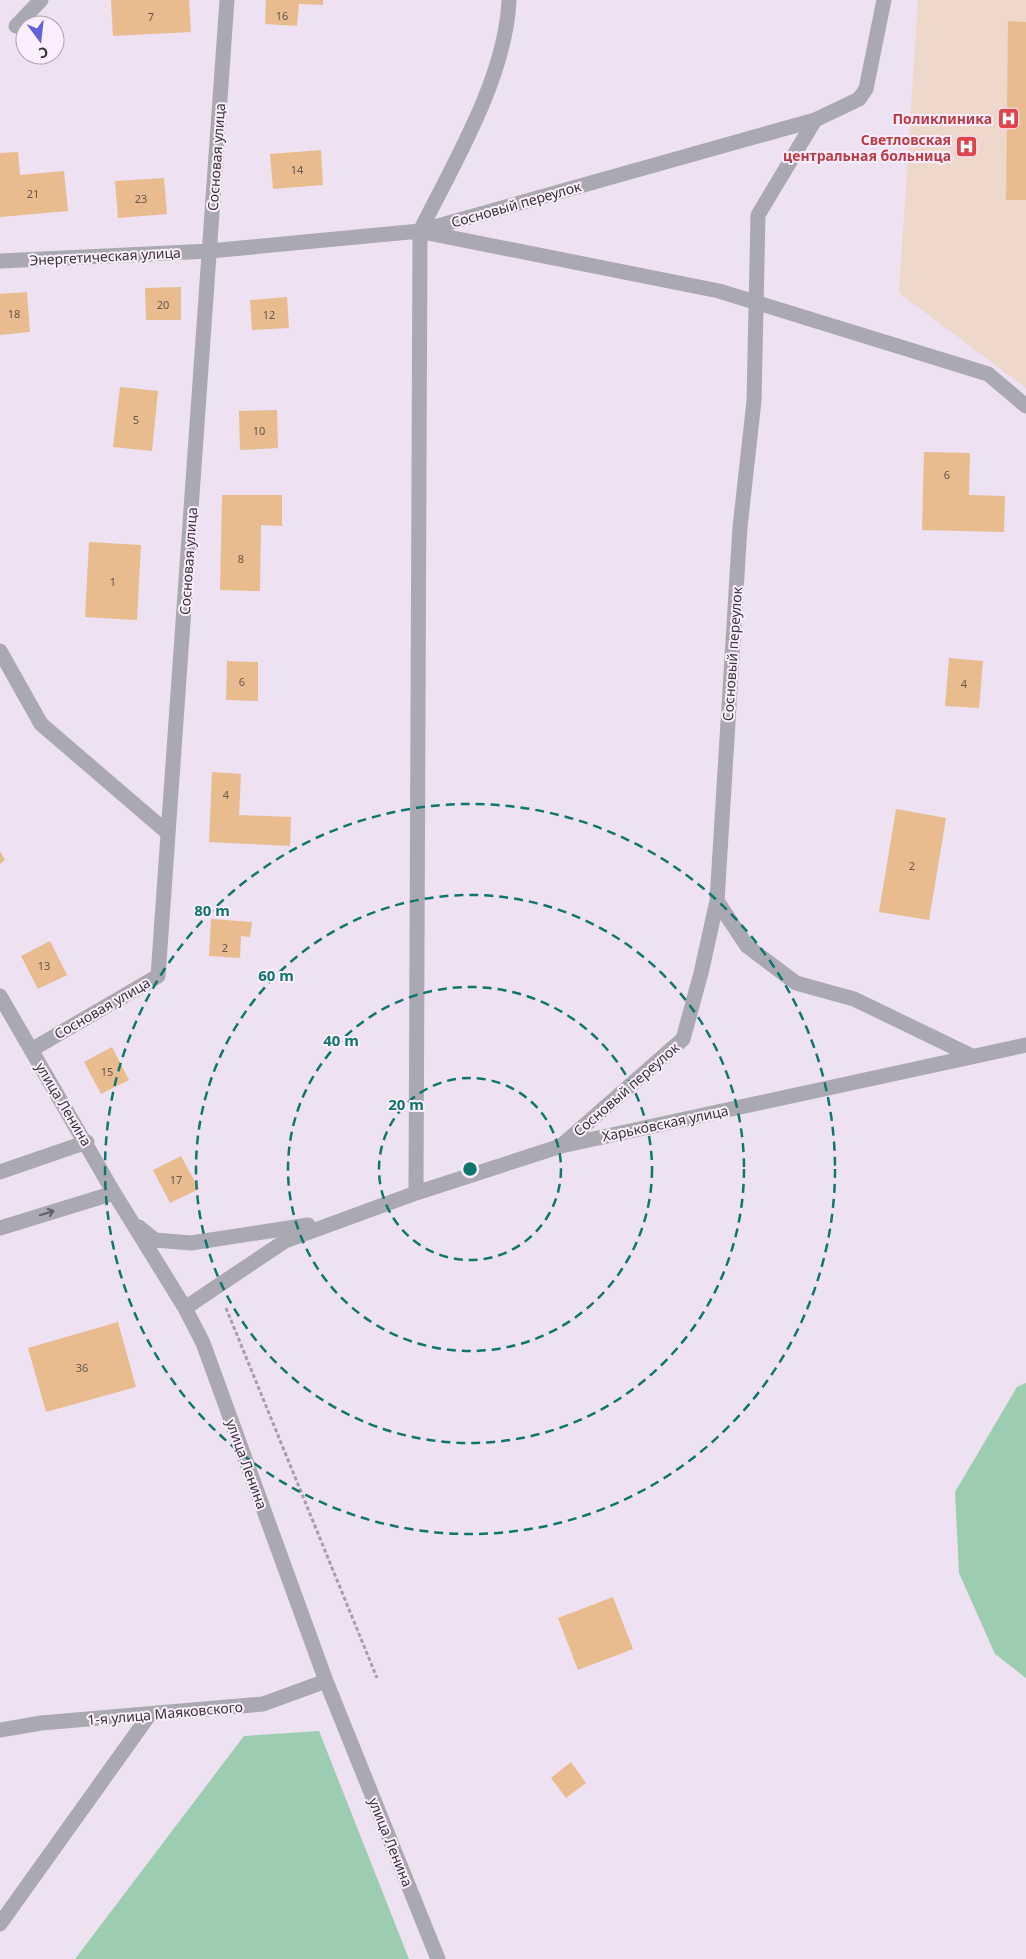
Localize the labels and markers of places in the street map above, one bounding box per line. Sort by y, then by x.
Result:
hospital icon: Поликлиника [996,106,1020,130]
place label: Поликлиника [892,109,992,128]
place label: Светловская центральная больница [783,130,951,165]
hospital icon: Светловская центральная больница [955,135,979,159]
centre of rings [461,1160,479,1178]

